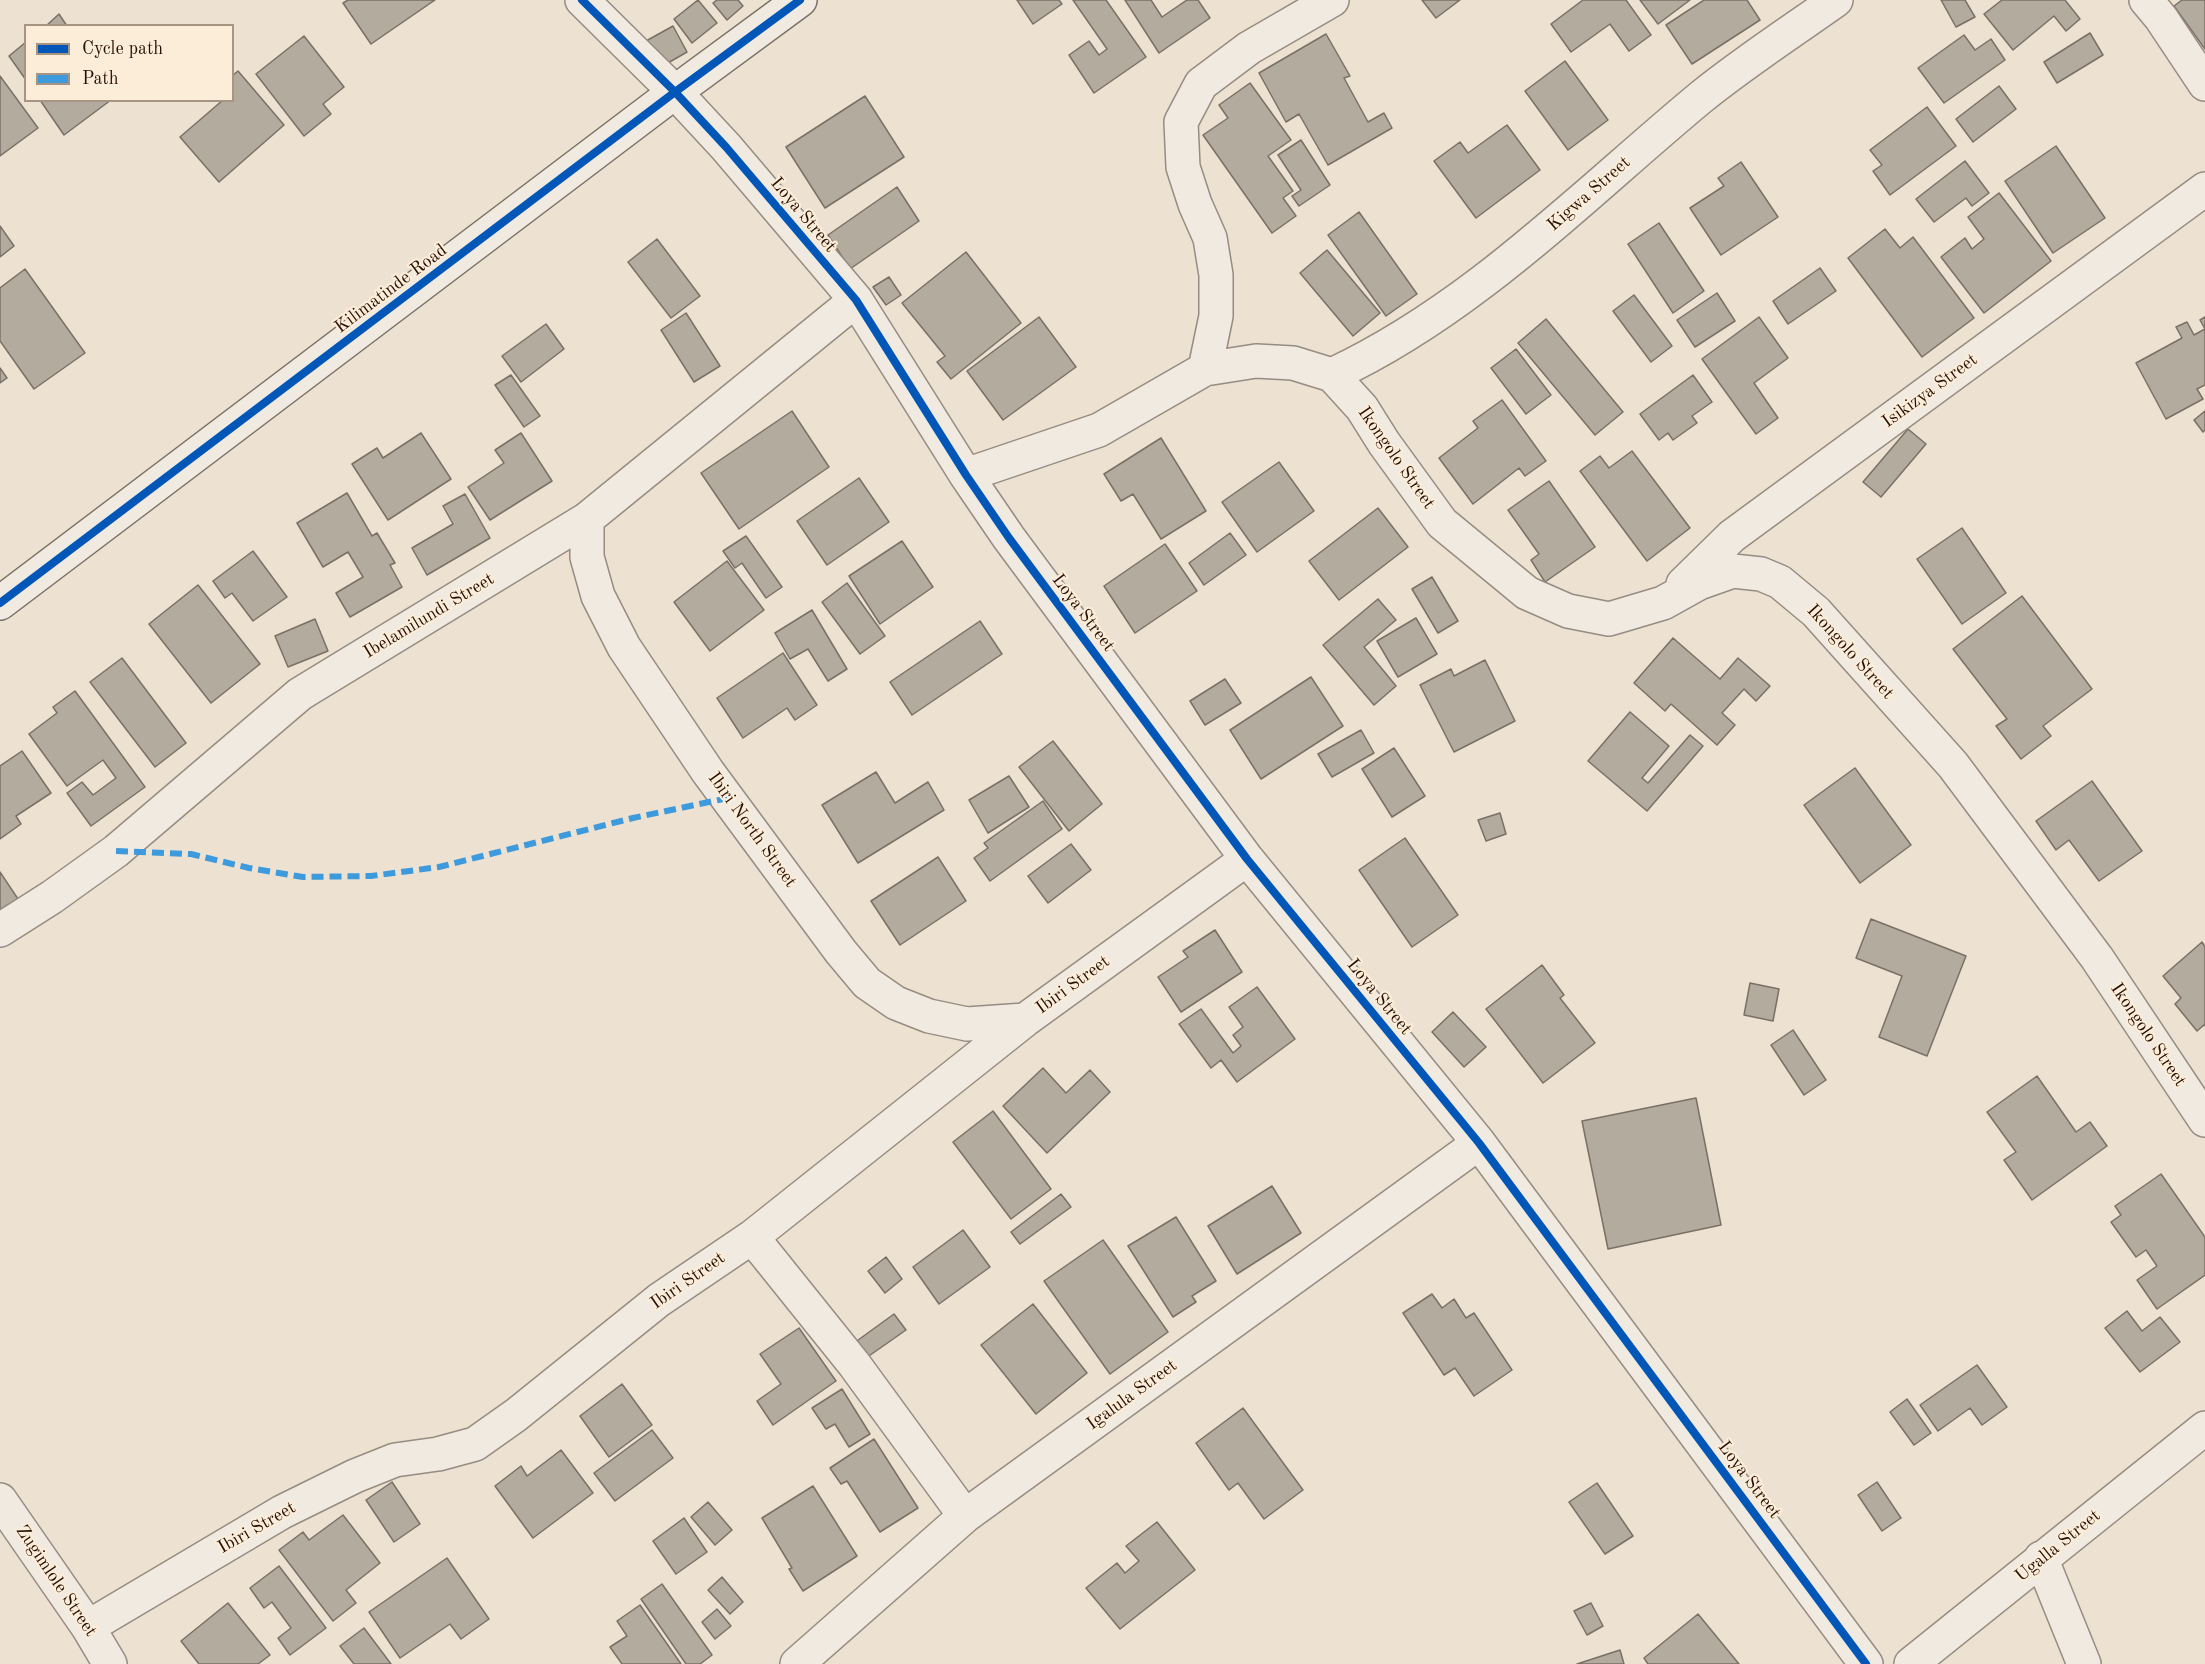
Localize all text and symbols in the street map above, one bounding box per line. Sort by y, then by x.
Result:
legend [24,24,234,102]
text: Cycle path [82,40,163,58]
text: Path [82,70,118,88]
street label: Kigwa Street [1543,152,1635,236]
street label: Loya Street [765,173,841,257]
street label: Kilimatinde Road [331,240,451,338]
street label: Isikizya Street [1878,349,1982,433]
street label: Ikongolo Street [1353,403,1439,513]
street label: Ibelamilundi Street [360,568,498,664]
street label: Loya Street [1047,570,1119,656]
street label: Ikongolo Street [1802,600,1898,704]
street label: Ibiri North Street [703,768,801,892]
street label: Ibiri Street [1032,951,1114,1019]
street label: Loya Street [1342,955,1416,1039]
street label: Ikongolo Street [2105,979,2191,1091]
street label: Ibiri Street [647,1247,729,1315]
street label: Igalula Street [1083,1355,1181,1435]
street label: Loya Street [1713,1437,1785,1523]
street label: Ibiri Street [214,1497,300,1559]
street label: Ugalla Street [2011,1505,2105,1587]
street label: Zugimlole Street [11,1521,101,1641]

